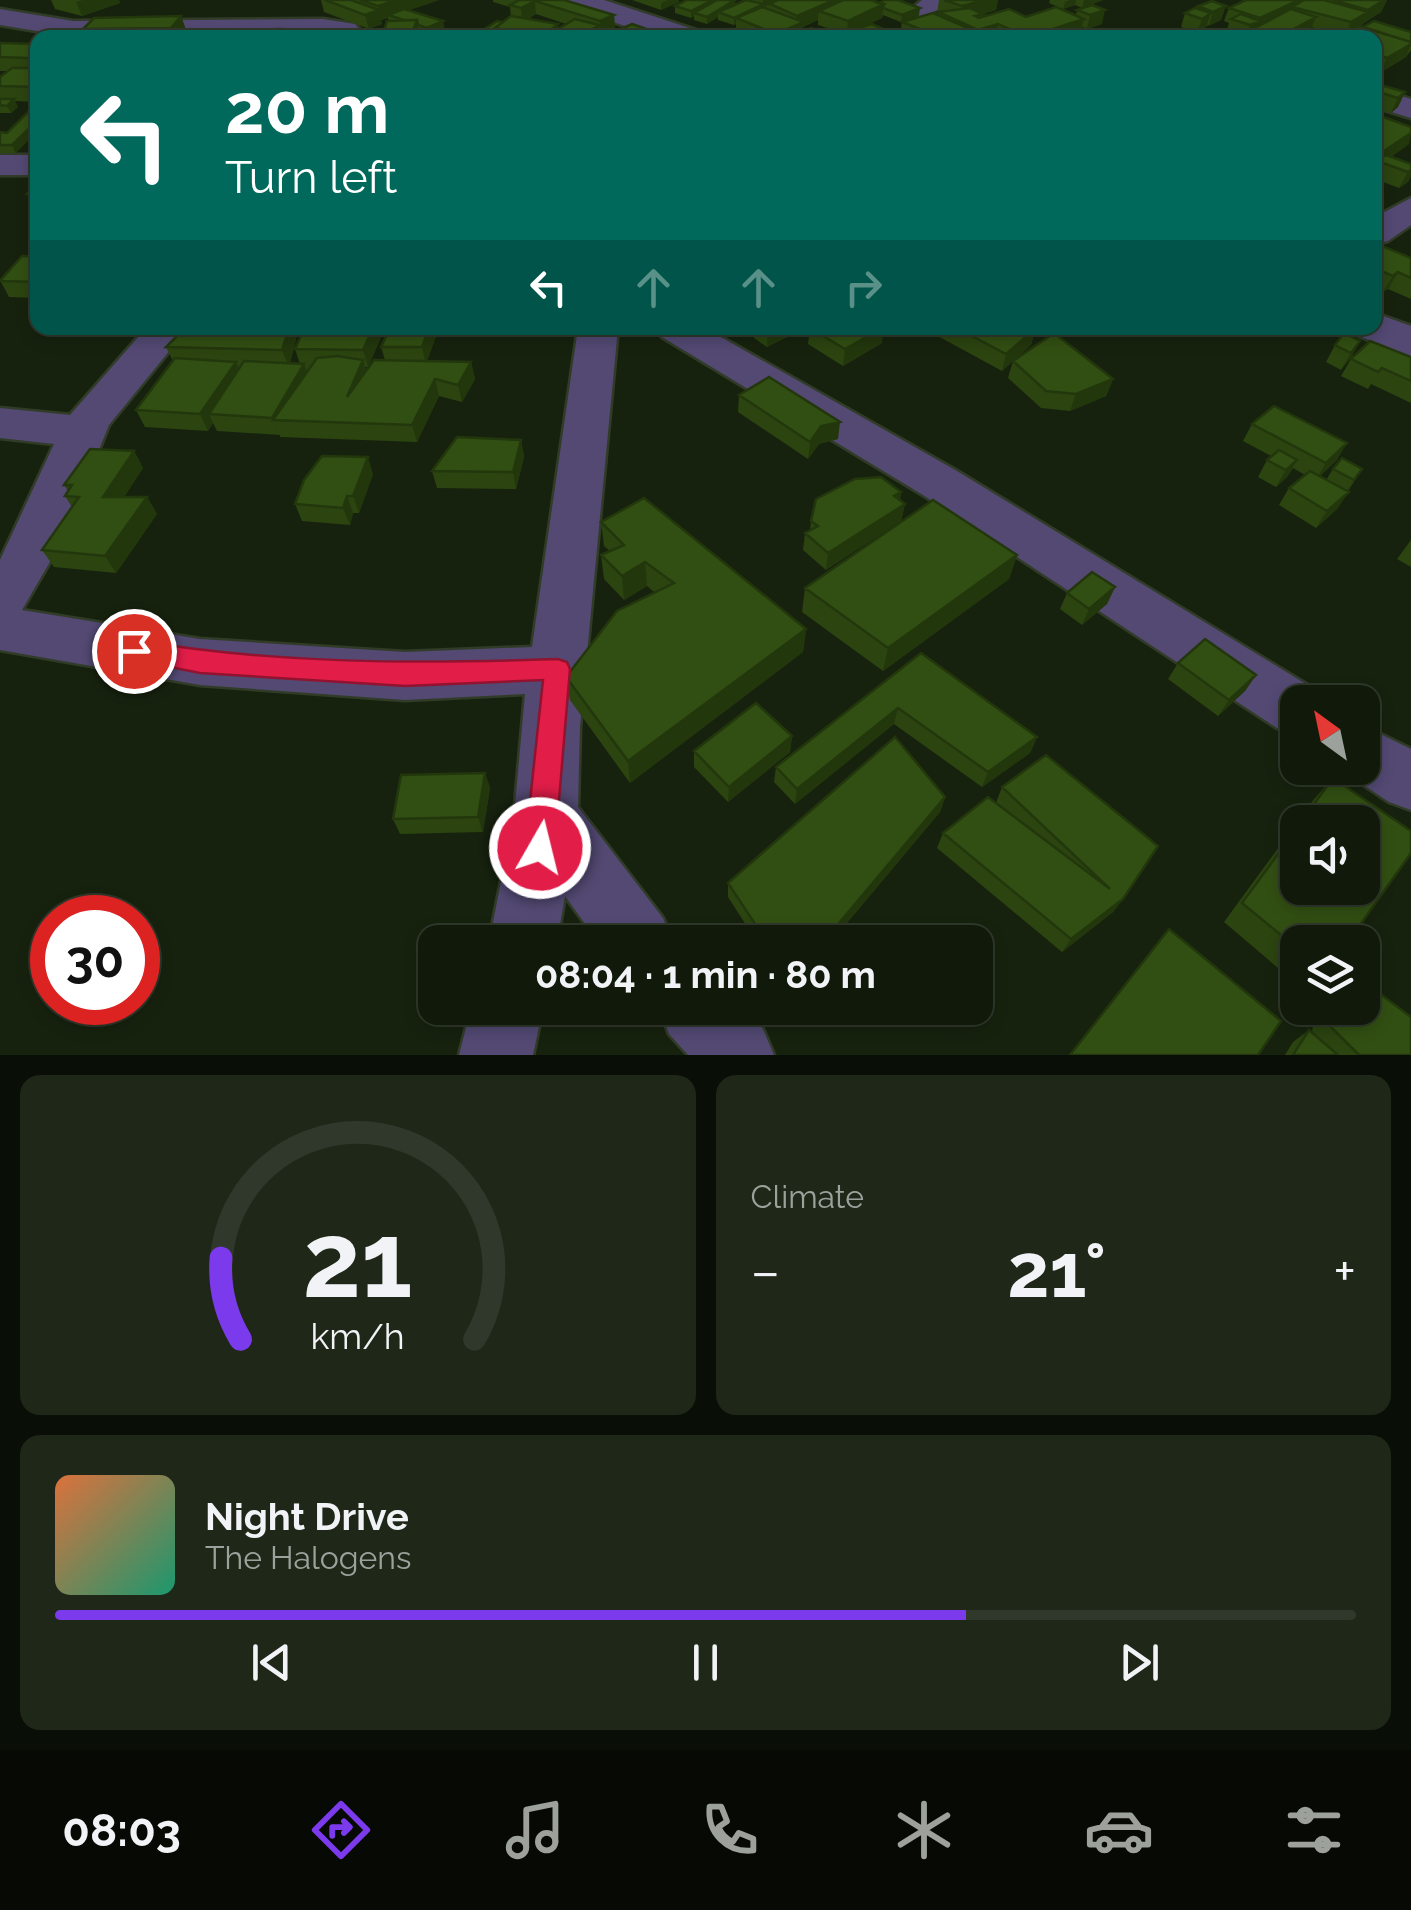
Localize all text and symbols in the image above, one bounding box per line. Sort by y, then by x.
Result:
text: 20 m [225,67,389,149]
icon: left [60,70,190,200]
text: Turn left [225,151,397,204]
icon: left [521,260,576,315]
icon: ahead [626,260,681,315]
icon: ahead [731,260,786,315]
icon: right [836,260,891,315]
pin [92,609,177,694]
icon: arrive [107,624,162,679]
north arrow [1280,685,1380,785]
map controls [1280,685,1380,1025]
position arrow [488,796,592,900]
button: sound [1280,805,1380,905]
speed limit sign: 30 [30,895,160,1025]
button: layers [1280,925,1380,1025]
text: 08:04 · 1 min · 80 m [535,952,876,997]
text: Climate [751,1178,864,1215]
text: 21 [303,1199,413,1321]
text: 21° [1007,1226,1106,1315]
text: − [751,1239,780,1304]
text: + [1333,1239,1356,1304]
text: km/h [311,1315,405,1357]
text: Night Drive [205,1494,409,1539]
text: The Halogens [205,1539,411,1576]
icon: previous [244,1635,299,1690]
icon: pause [678,1635,733,1690]
icon: next [1112,1635,1167,1690]
icon: directions [306,1795,376,1865]
icon: music [500,1795,570,1865]
icon: phone [695,1795,765,1865]
icon: climate [889,1795,959,1865]
icon: car [1084,1795,1154,1865]
icon: filters [1279,1795,1349,1865]
text: 08:03 [62,1804,181,1857]

